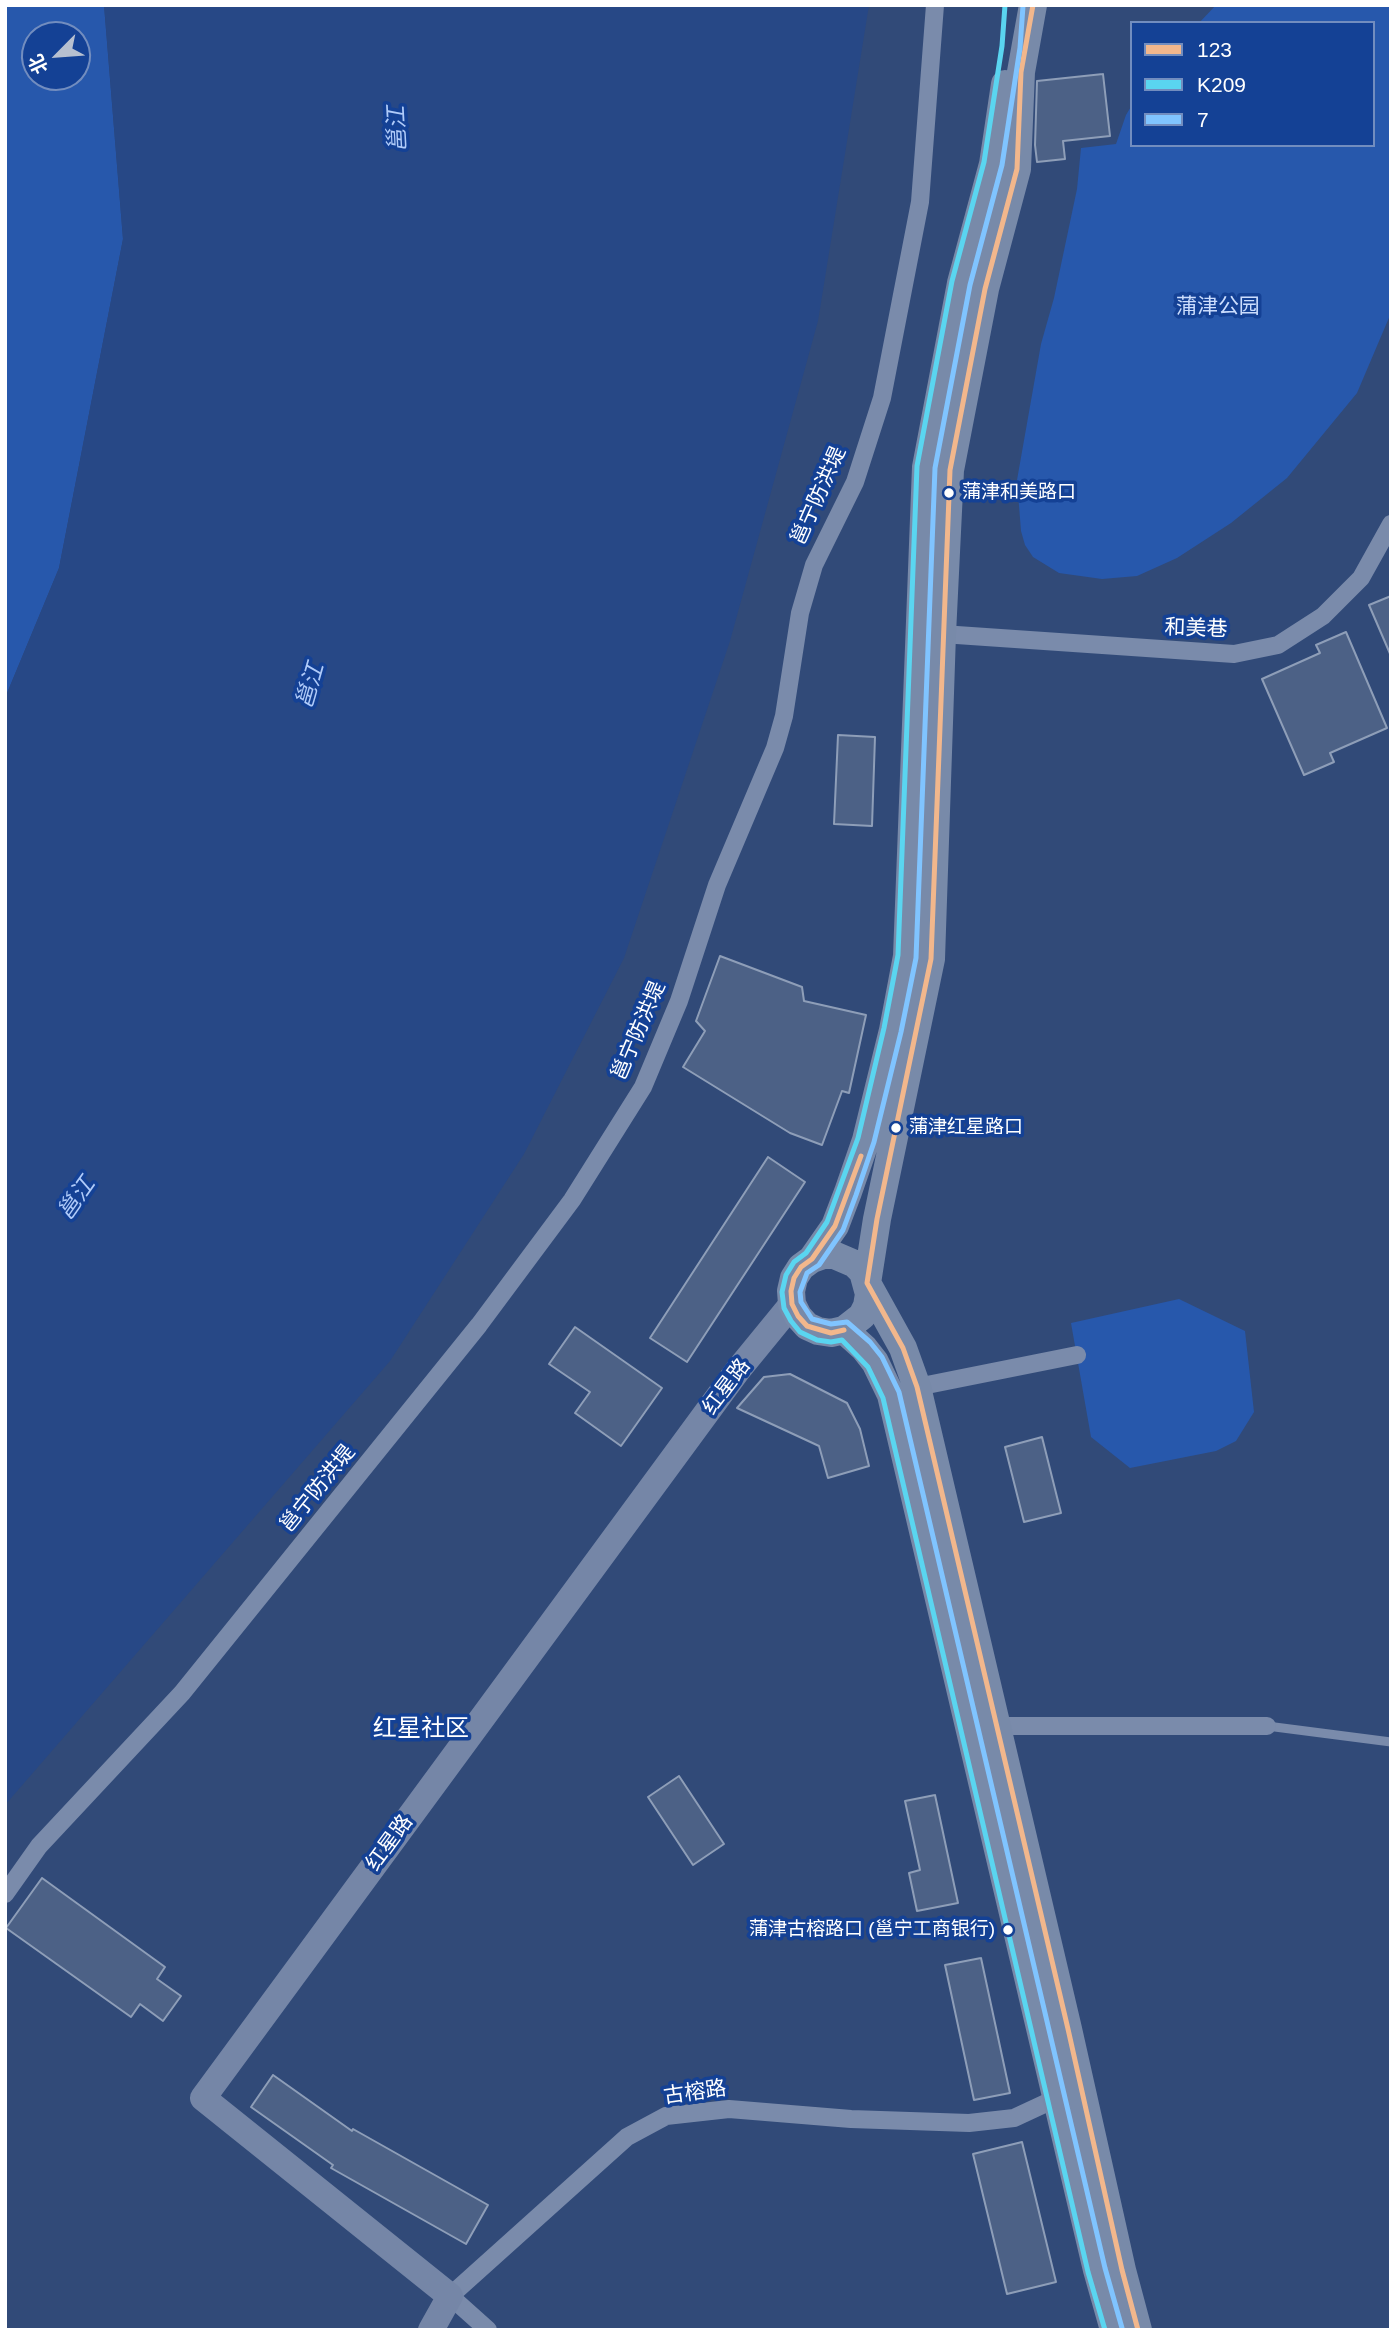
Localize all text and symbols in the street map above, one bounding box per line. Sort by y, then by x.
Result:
north arrow [21,21,91,91]
legend [1130,21,1375,147]
text: 123 [1197,38,1232,61]
text: 北 [25,51,52,77]
text: K209 [1197,73,1246,96]
water label: 邕江 [383,105,413,153]
text: 7 [1197,108,1209,131]
park label: 蒲津公园 [1176,294,1260,320]
street label: 邕宁防洪堤 [786,443,852,549]
place label: 蒲津和美路口 [962,482,1076,504]
marker: 蒲津和美路口 [942,486,956,500]
street label: 和美巷 [1164,615,1228,643]
water label: 邕江 [291,660,331,712]
street label: 邕宁防洪堤 [607,978,671,1084]
place label: 蒲津红星路口 [909,1117,1023,1139]
marker: 蒲津红星路口 [889,1121,903,1135]
water label: 邕江 [53,1172,101,1226]
street label: 红星路 [698,1354,756,1420]
street label: 邕宁防洪堤 [275,1440,361,1538]
district label: 红星社区 [373,1715,469,1743]
street label: 红星路 [361,1810,419,1876]
place label: 蒲津古榕路口 (邕宁工商银行) [749,1919,995,1941]
marker: 蒲津古榕路口 (邕宁工商银行) [1001,1923,1015,1937]
street label: 古榕路 [662,2076,728,2110]

